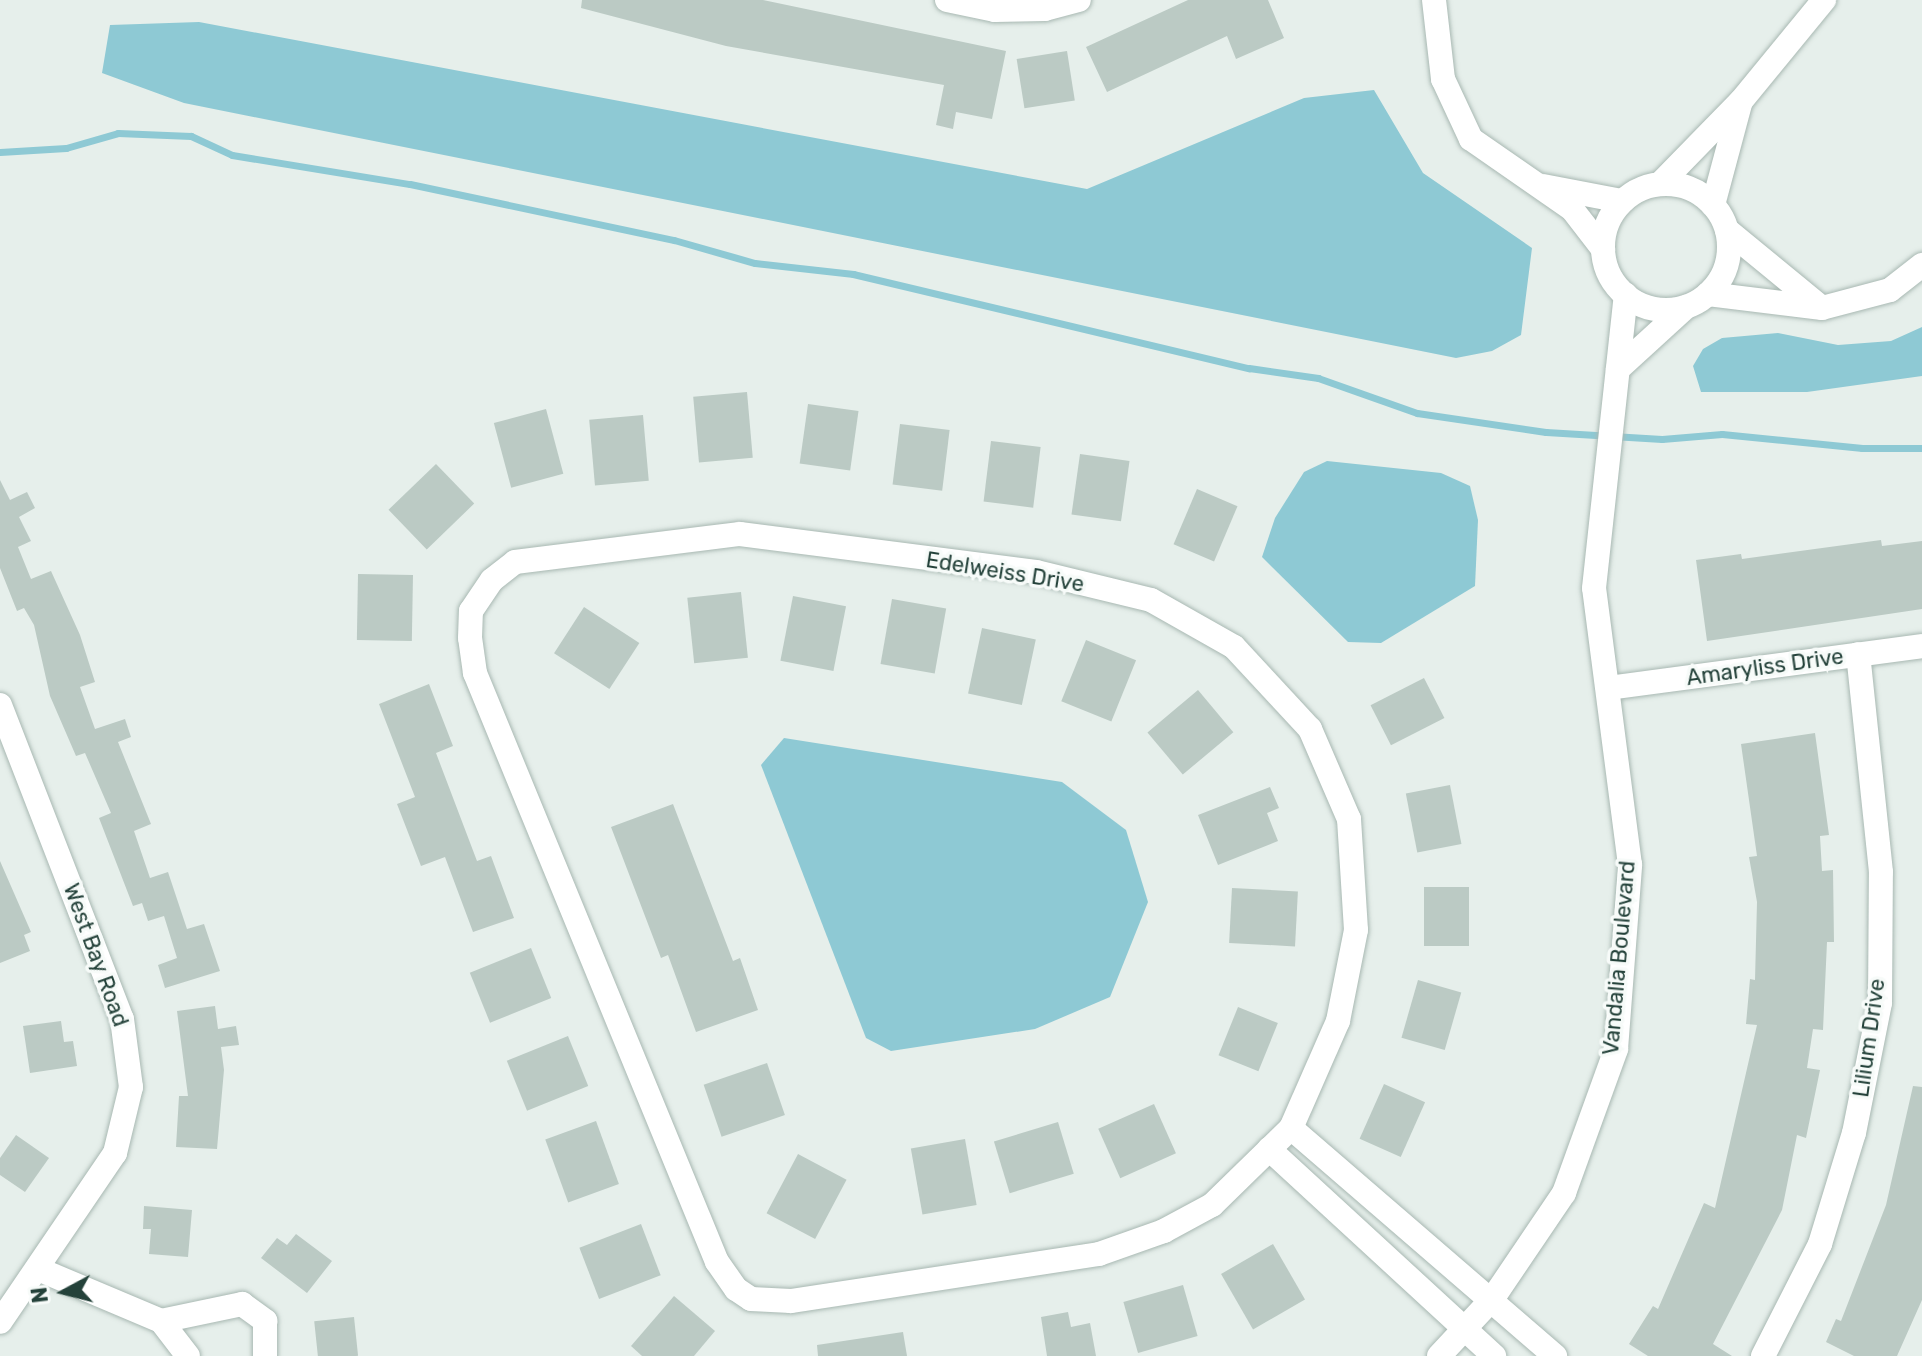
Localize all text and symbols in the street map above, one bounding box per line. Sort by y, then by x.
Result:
street label: Edelweiss Drive [924,546,1086,598]
street label: Amaryliss Drive [1685,643,1845,691]
street label: Vandalia Boulevard [1597,860,1641,1056]
street label: West Bay Road [58,880,134,1030]
street label: Lilium Drive [1848,977,1890,1099]
north arrow [24,1252,104,1332]
text: N [25,1285,54,1304]

